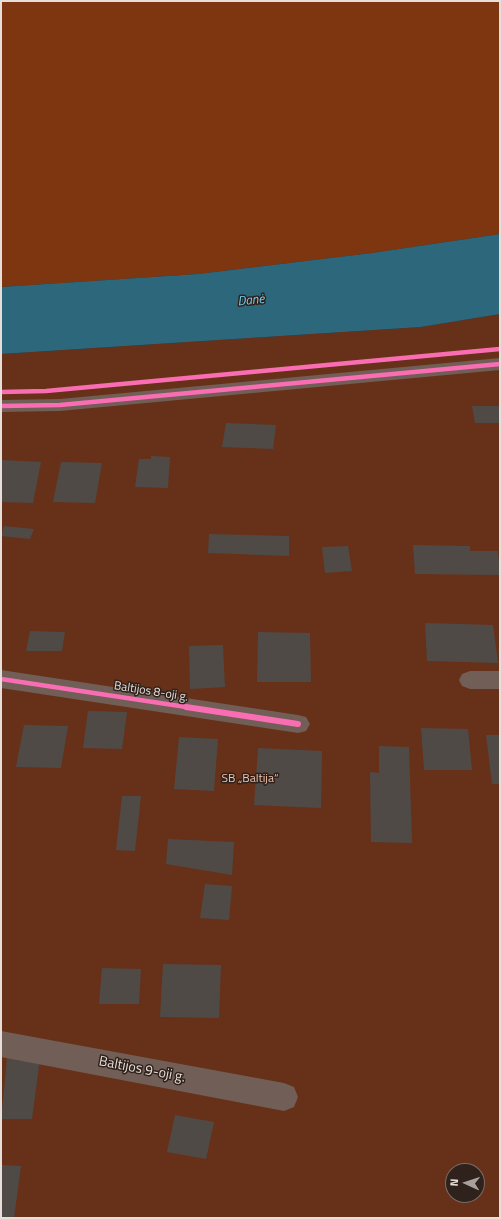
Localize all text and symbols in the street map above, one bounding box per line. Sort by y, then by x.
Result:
water label: Danė [237,292,265,310]
street label: Baltijos 8-oji g. [113,679,189,705]
park label: SB „Baltija“ [222,772,278,786]
street label: Baltijos 9-oji g. [97,1053,187,1087]
north arrow [445,1163,485,1203]
text: N [446,1178,462,1187]

